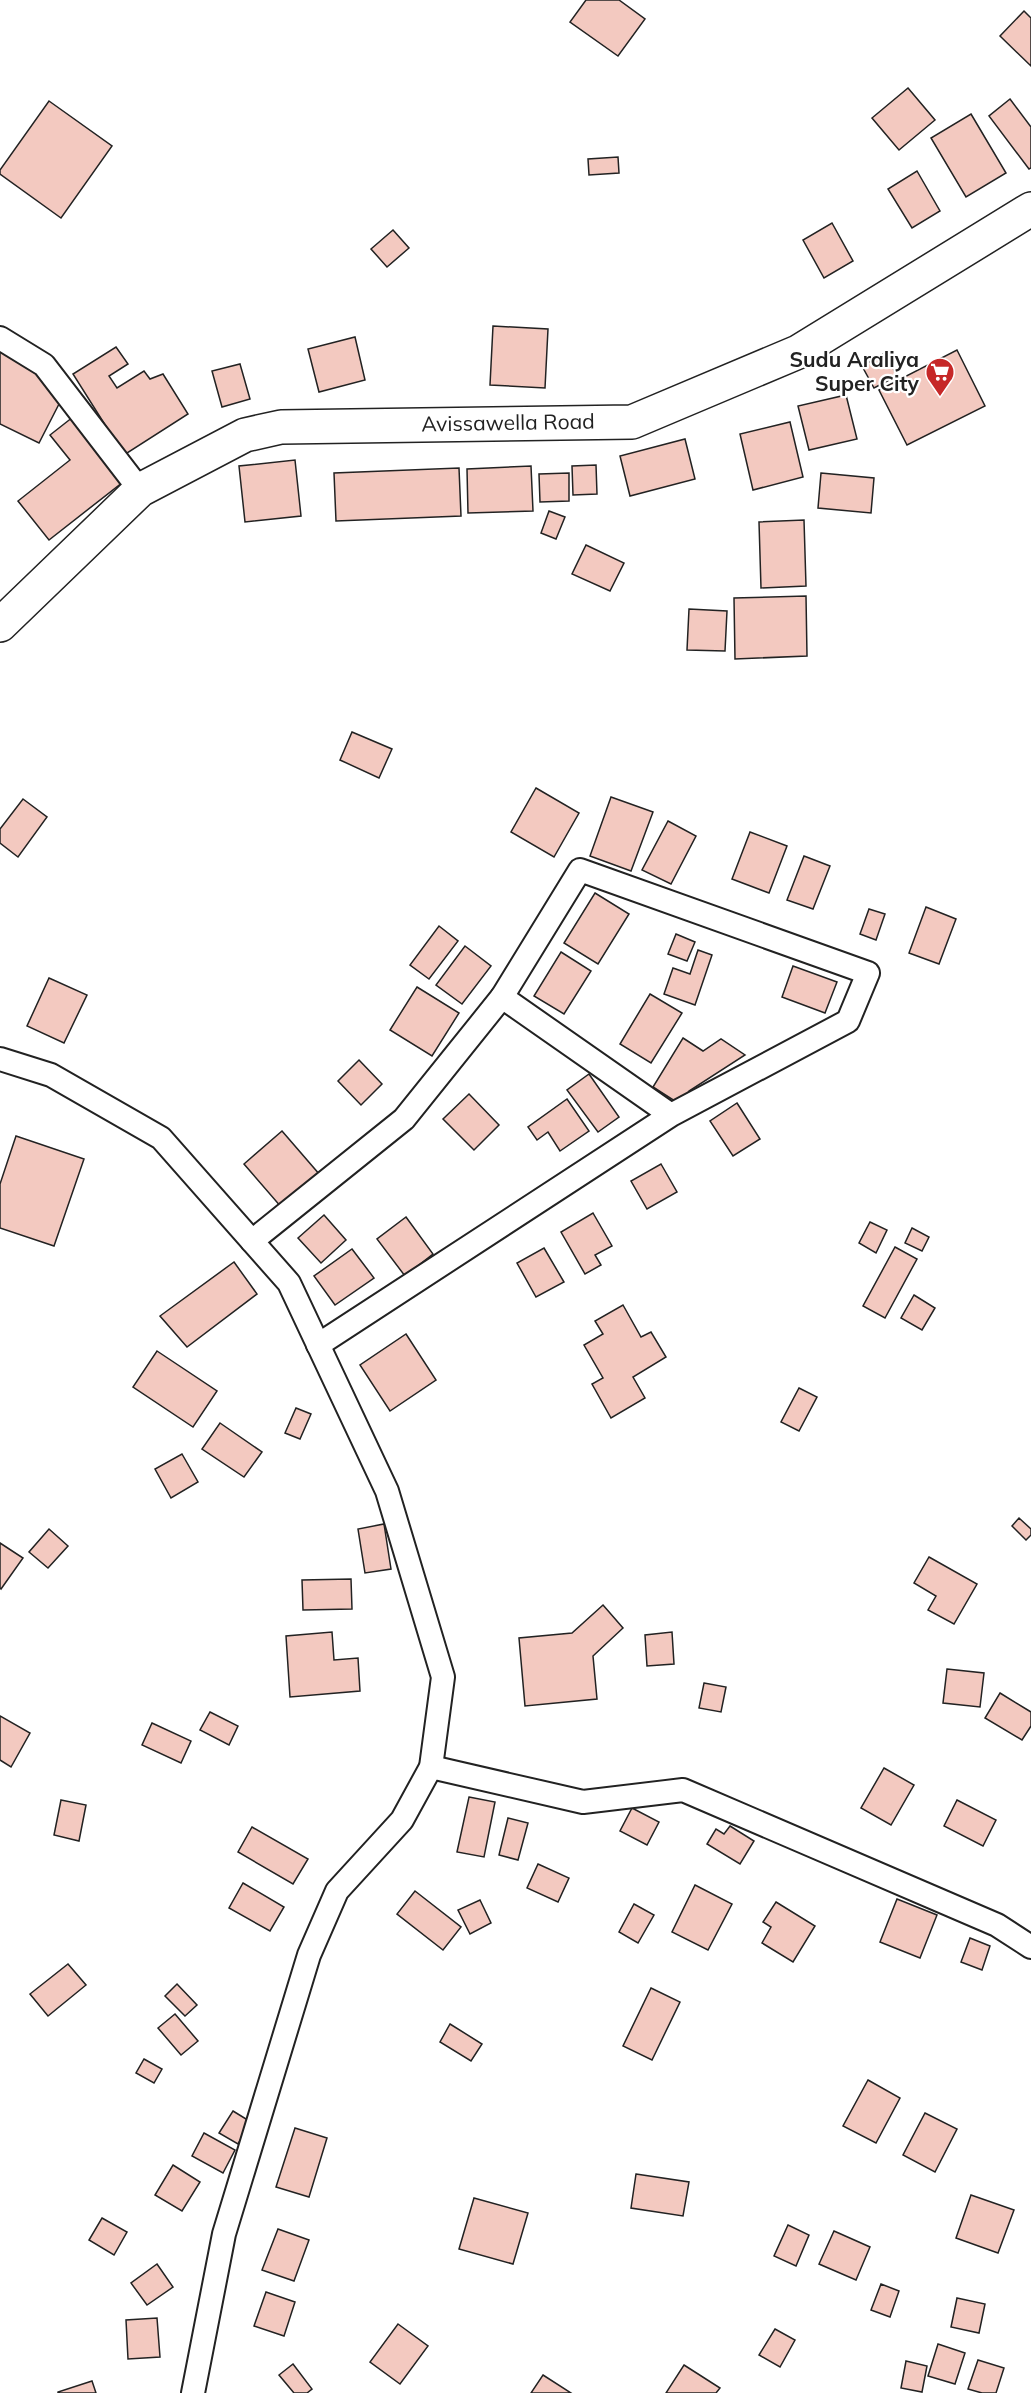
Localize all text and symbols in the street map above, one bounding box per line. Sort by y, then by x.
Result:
place label: Sudu Araliya Super City [790,346,920,396]
supermarket icon: Sudu Araliya Super City [924,356,956,398]
street label: Avissawella Road [421,407,595,437]

